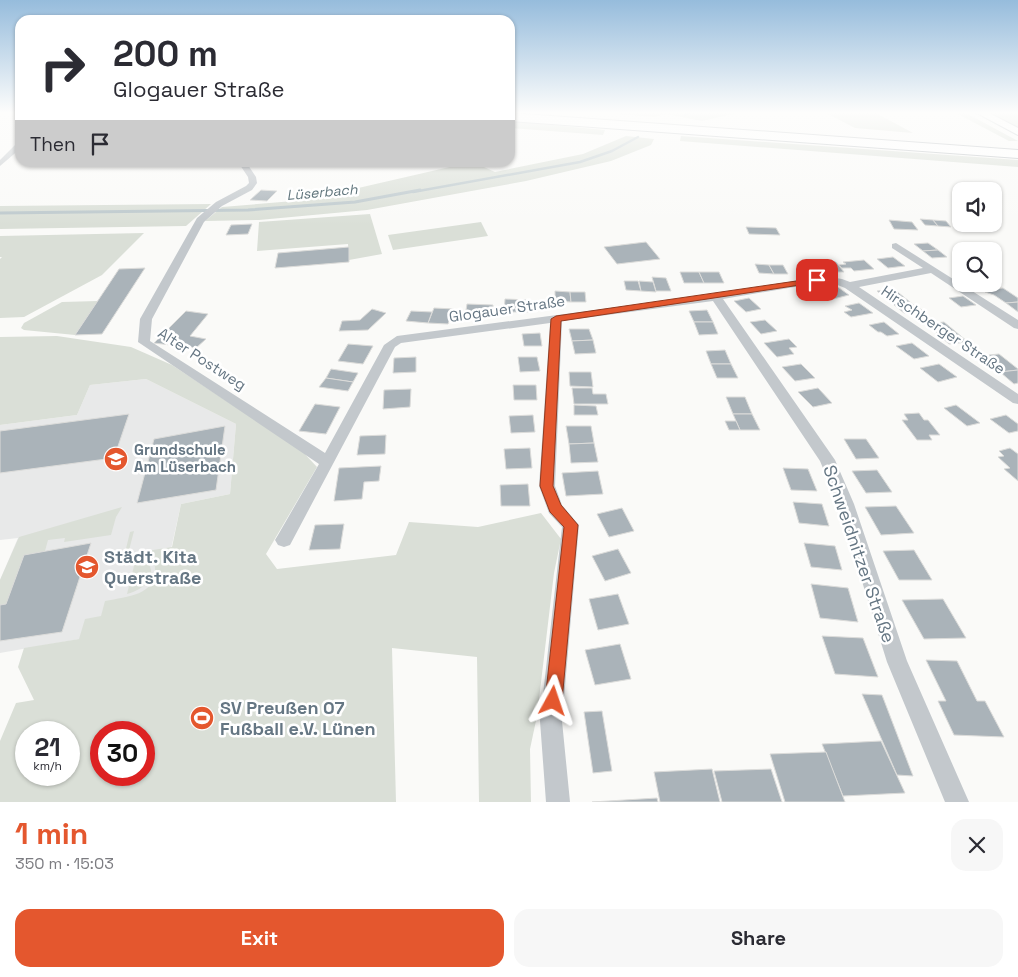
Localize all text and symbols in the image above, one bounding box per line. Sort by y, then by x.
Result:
text: 200 m [113,32,218,76]
icon: right [30,35,95,100]
text: Glogauer Straße [113,75,284,103]
icon: arrive [86,130,114,158]
text: Then [30,132,76,157]
water label: Lüserbach [286,180,359,204]
map controls [952,182,1002,292]
button: sound [952,182,1002,232]
button: search [952,242,1002,292]
pin [796,259,838,301]
icon: arrive [803,266,831,294]
street label: Hirschberger Straße [878,281,1009,378]
street label: Glogauer Straße [448,291,566,326]
street label: Alter Postweg [155,323,250,394]
place label: Grundschule Am Lüserbach [134,440,236,476]
school or university icon: Grundschule Am Lüserbach [103,446,129,472]
street label: Schweidnitzer Straße [818,462,901,646]
place label: Städt. Kita Querstraße [104,545,201,589]
school or university icon: Städt. Kita Querstraße [74,554,100,580]
position arrow [526,674,578,726]
place label: SV Preußen 07 Fußball e.V. Lünen [220,696,376,740]
sports icon: SV Preußen 07 Fußball e.V. Lünen [189,705,215,731]
speed limit sign: 30 [90,721,155,786]
text: 21 [34,731,61,763]
text: km/h [33,758,62,774]
text: 1 min [15,814,88,853]
button: close [951,819,1003,871]
text: 350 m · 15:03 [15,853,114,874]
button: Exit [15,909,504,967]
button: Share [514,909,1003,967]

